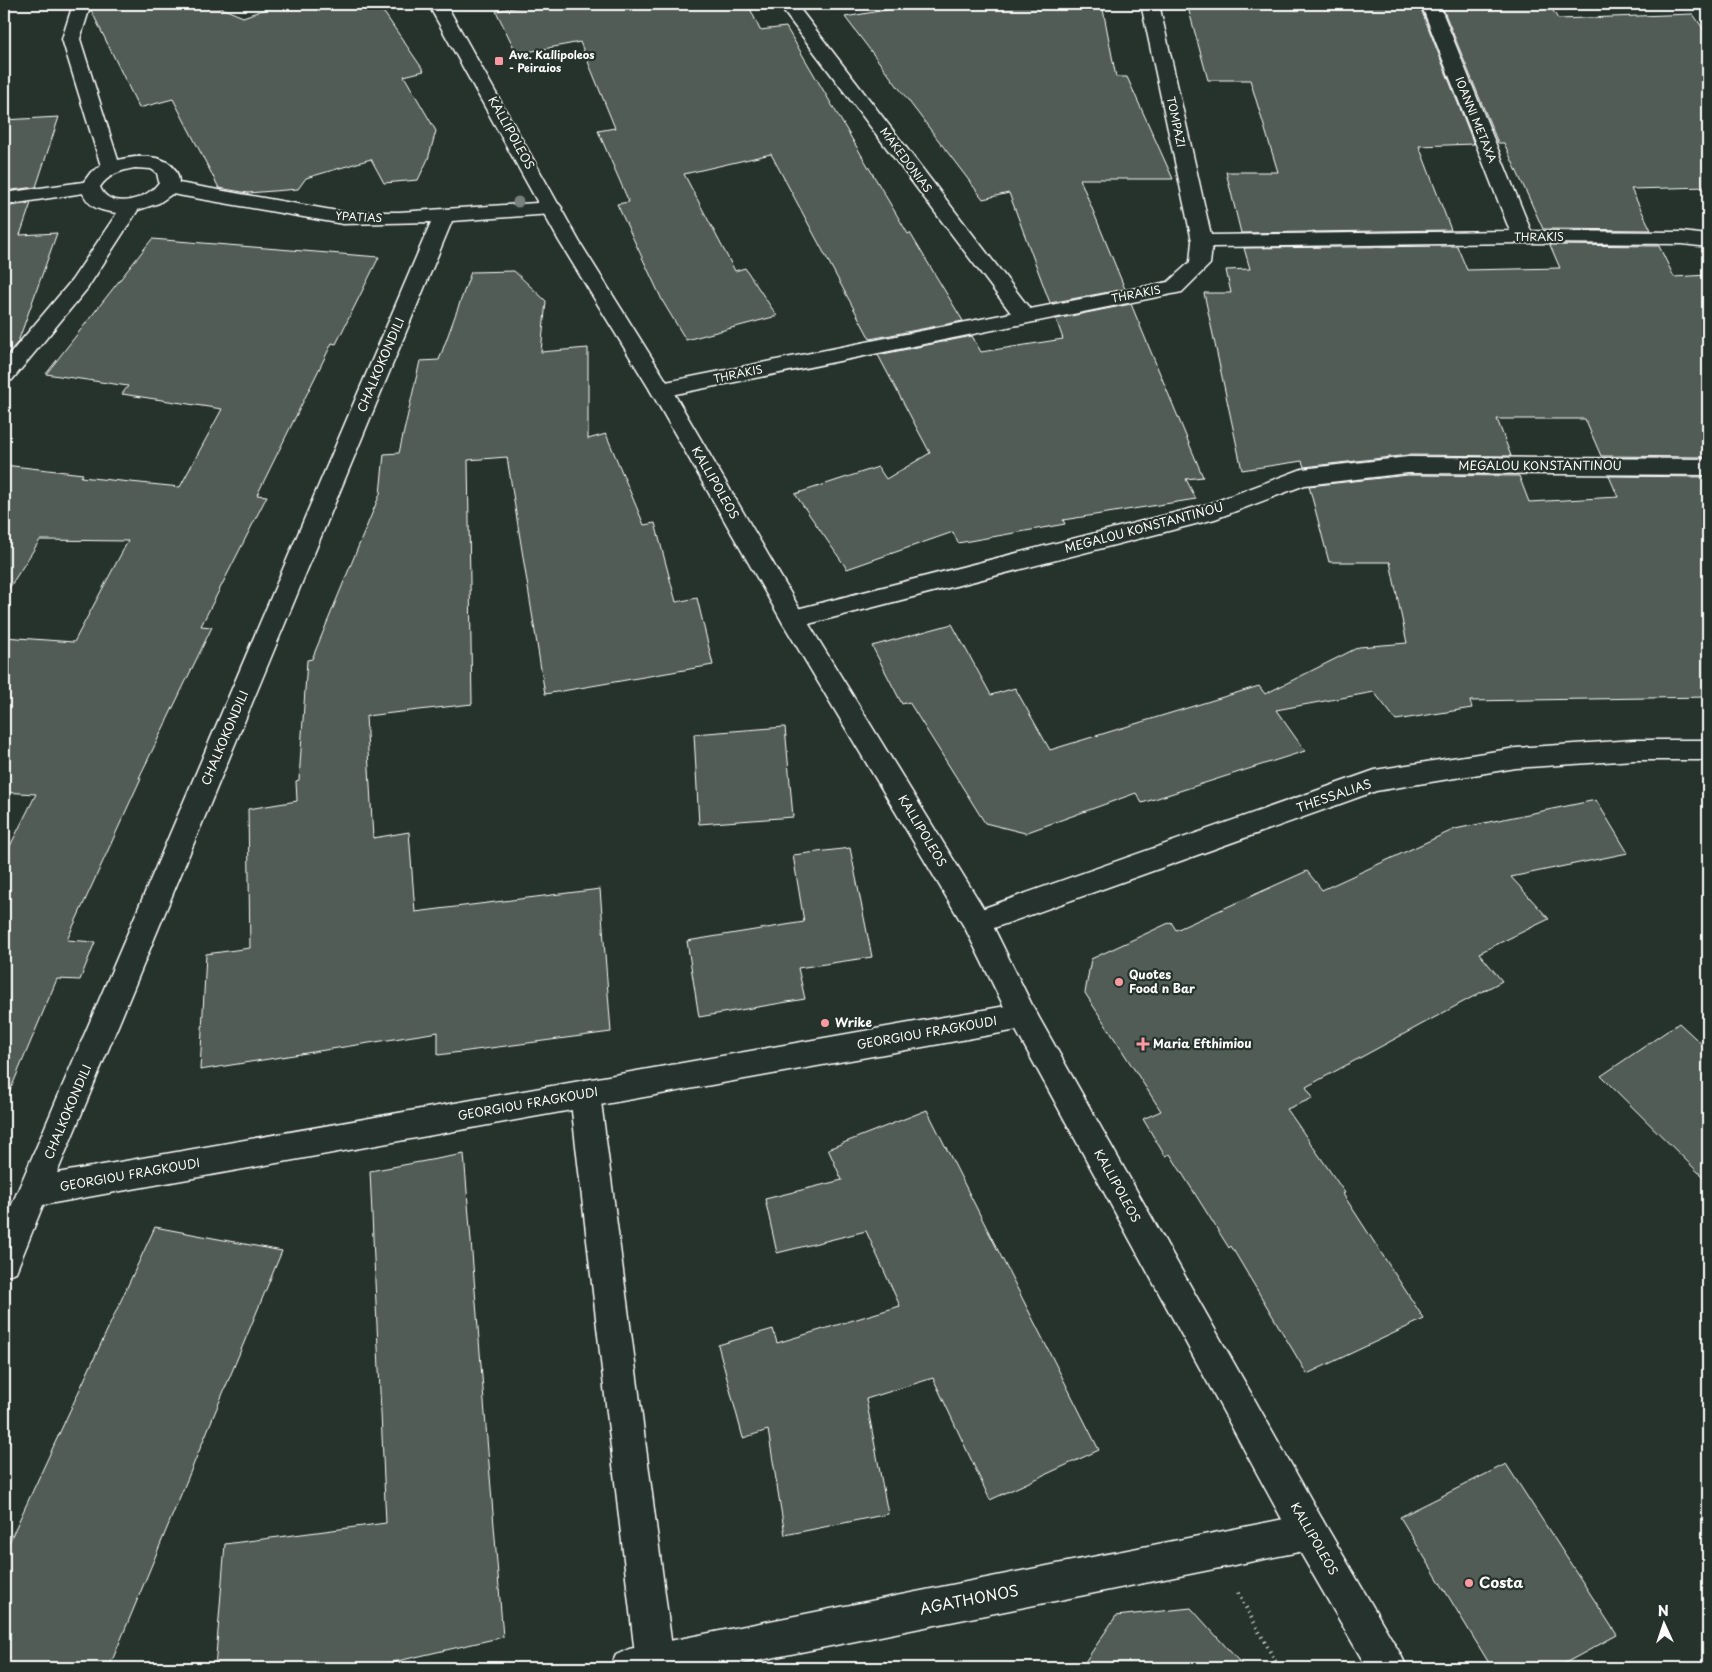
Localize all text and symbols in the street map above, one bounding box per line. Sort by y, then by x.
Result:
place label: Ave. Kallipoleos - Peiraios [508,46,594,76]
marker: Ave. Kallipoleos - Peiraios [493,55,505,67]
street label: IOANNI METAXA [1451,74,1501,165]
street label: KALLIPOLEOS [484,93,539,172]
street label: TOMPAZI [1163,95,1190,149]
street label: MAKEDONIAS [876,124,937,196]
street label: YPATIAS [335,207,383,226]
street label: THRAKIS [1514,228,1564,245]
street label: THRAKIS [1110,280,1162,307]
street label: CHALKOKONDILI [352,314,408,415]
street label: THRAKIS [712,360,764,387]
street label: KALLIPOLEOS [688,443,744,522]
street label: MEGALOU KONSTANTINOU [1458,456,1622,474]
street label: MEGALOU KONSTANTINOU [1062,497,1225,557]
street label: CHALKOKONDILI [196,687,252,788]
street label: THESSALIAS [1294,774,1374,816]
street label: KALLIPOLEOS [894,791,951,870]
place label: Quotes Food n Bar [1129,965,1195,997]
marker: Quotes Food n Bar [1113,976,1125,988]
street label: GEORGIOU FRAGKOUDI [855,1011,998,1053]
place label: Wrike [835,1013,872,1031]
marker: Wrike [819,1017,831,1029]
place label: Maria Efthimiou [1153,1034,1252,1052]
marker: Maria Efthimiou [1137,1038,1149,1050]
street label: CHALKOKONDILI [39,1061,95,1162]
street label: GEORGIOU FRAGKOUDI [456,1082,599,1124]
street label: KALLIPOLEOS [1090,1146,1145,1225]
street label: GEORGIOU FRAGKOUDI [58,1153,201,1195]
street label: KALLIPOLEOS [1287,1499,1343,1578]
place label: Costa [1479,1570,1523,1593]
marker: Costa [1463,1577,1475,1589]
street label: AGATHONOS [917,1578,1020,1619]
north arrow [1640,1600,1690,1650]
text: N [1657,1600,1669,1621]

